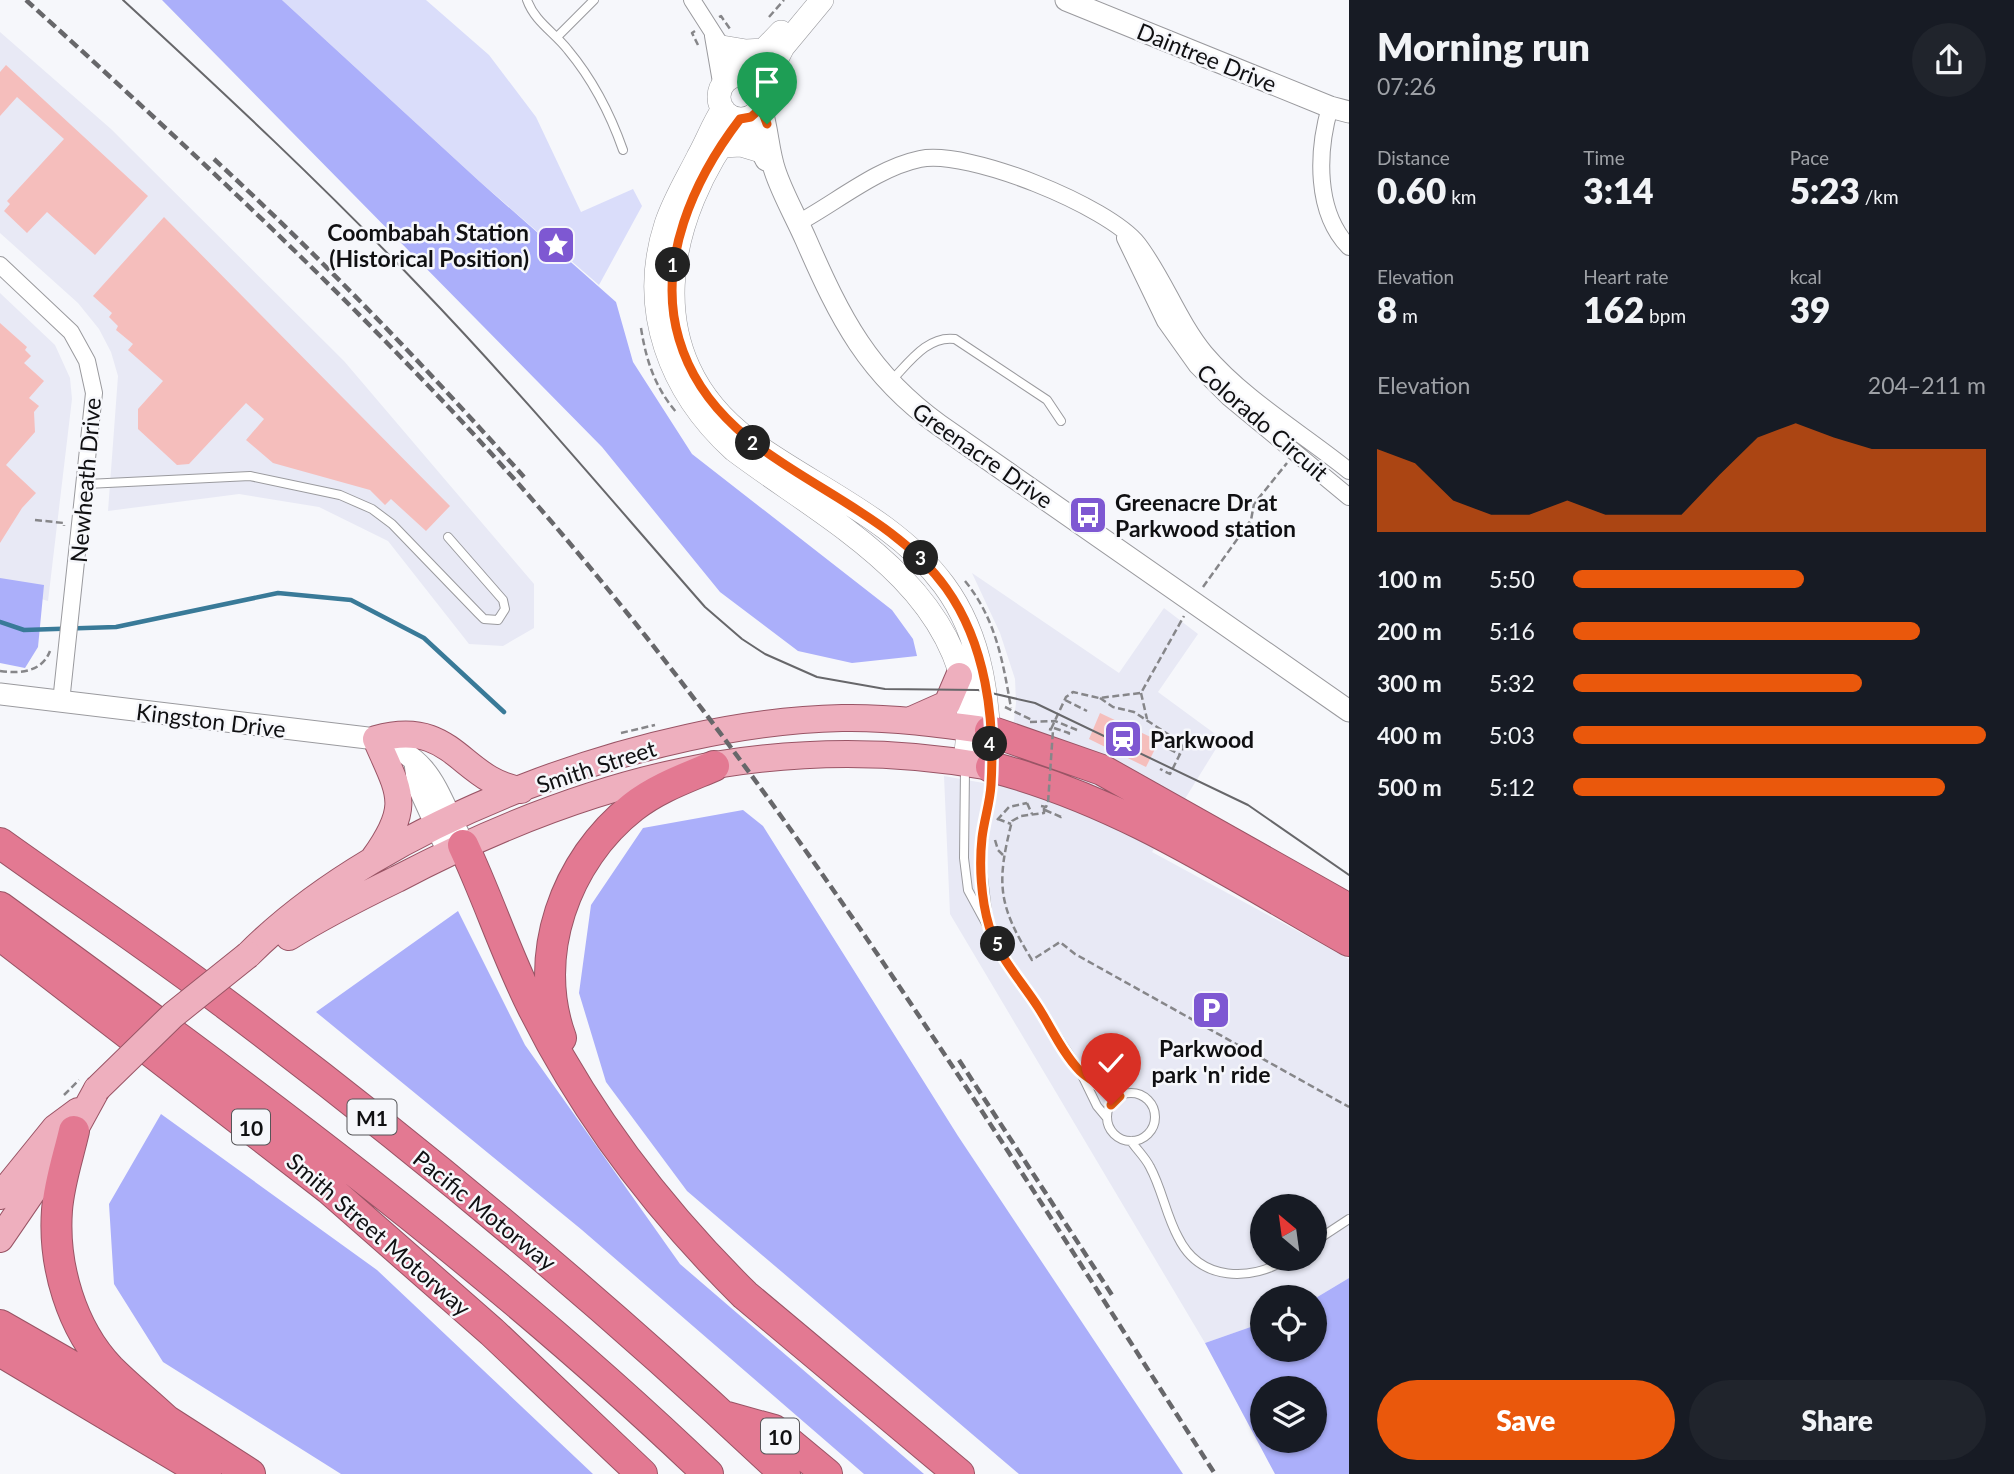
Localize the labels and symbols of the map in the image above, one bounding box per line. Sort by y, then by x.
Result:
street label: Daintree Drive [1133,16,1281,98]
pin [737,52,797,124]
place label: Coombabah Station (Historical Position) [327,218,529,272]
place icon: Coombabah Station (Historical Position) [535,224,577,266]
pin: 1 [656,247,690,282]
street label: Colorado Circuit [1192,357,1335,487]
street label: Newheath Drive [64,396,106,564]
street label: Greenacre Drive [907,396,1059,514]
pin: 2 [736,426,770,460]
place label: Greenacre Dr at Parkwood station [1115,488,1296,542]
bus stop icon: Greenacre Dr at Parkwood station [1067,494,1109,536]
pin: 3 [904,540,939,576]
street label: Kingston Drive [135,697,287,743]
station icon: Parkwood [1102,718,1144,760]
place label: Parkwood [1150,725,1254,753]
pin: 4 [972,726,1007,762]
street label: Smith Street [533,733,660,799]
pin: 5 [981,926,1016,962]
parking icon: Parkwood park 'n' ride [1190,989,1232,1031]
pin [1081,1033,1141,1105]
place label: Parkwood park 'n' ride [1152,1034,1270,1088]
road number: M1 [348,1100,396,1134]
road number: 10 [232,1110,270,1144]
street label: Pacific Motorway [408,1144,562,1276]
street label: Smith Street Motorway [281,1147,477,1322]
north arrow [1250,1194,1326,1270]
road number: 10 [761,1418,799,1454]

